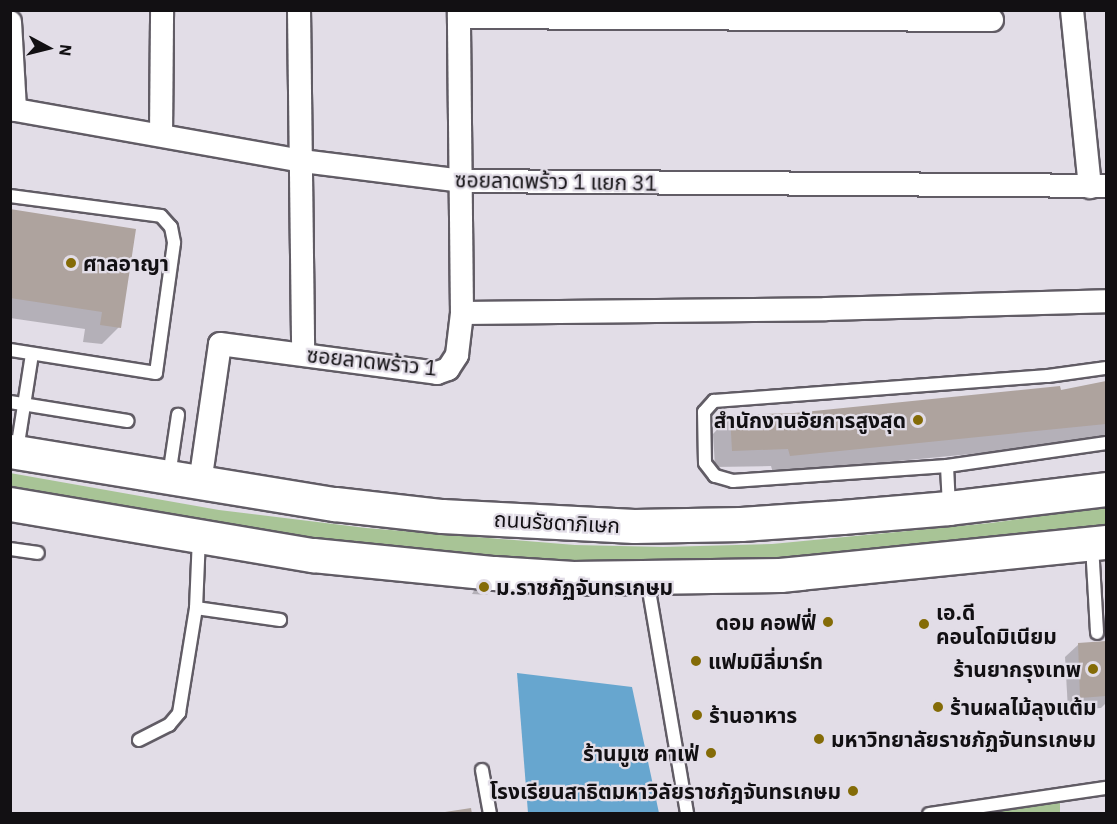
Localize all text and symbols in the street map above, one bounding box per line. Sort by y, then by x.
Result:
north arrow [18,18,78,78]
text: N [55,43,76,57]
street label: ซอยลาดพร้าว 1 แยก 31 [455,167,657,195]
place label: ศาลอาญา [83,250,169,276]
marker: ศาลอาญา [64,256,78,270]
street label: ซอยลาดพร้าว 1 [306,342,438,380]
place label: สำนักงานอัยการสูงสุด [714,407,906,433]
marker: สำนักงานอัยการสูงสุด [911,413,925,427]
street label: ถนนรัชดาภิเษก [493,506,621,538]
place label: ม.ราชภัฏจันทรเกษม [496,574,673,600]
marker: ม.ราชภัฏจันทรเกษม [477,580,491,594]
place label: เอ.ดี คอนโดมิเนียม [936,599,1057,649]
place label: ดอม คอฟฟี่ [716,609,816,635]
marker: ดอม คอฟฟี่ [821,615,835,629]
marker: เอ.ดี คอนโดมิเนียม [917,617,931,631]
place label: แฟมมิลี่มาร์ท [708,648,823,674]
marker: แฟมมิลี่มาร์ท [689,654,703,668]
place label: ร้านยากรุงเทพ [953,656,1081,682]
marker: ร้านยากรุงเทพ [1086,662,1100,676]
place label: ร้านผลไม้ลุงแต้ม [950,694,1096,720]
marker: ร้านผลไม้ลุงแต้ม [931,700,945,714]
place label: ร้านอาหาร [709,702,797,728]
marker: ร้านอาหาร [690,708,704,722]
place label: มหาวิทยาลัยราชภัฏจันทรเกษม [831,726,1096,752]
marker: มหาวิทยาลัยราชภัฏจันทรเกษม [812,732,826,746]
place label: ร้านมูเซ คาเฟ่ [583,740,699,766]
marker: ร้านมูเซ คาเฟ่ [704,746,718,760]
place label: โรงเรียนสาธิตมหาวิลัยราชภัฎจันทรเกษม [490,778,841,804]
marker: โรงเรียนสาธิตมหาวิลัยราชภัฎจันทรเกษม [846,784,860,798]

